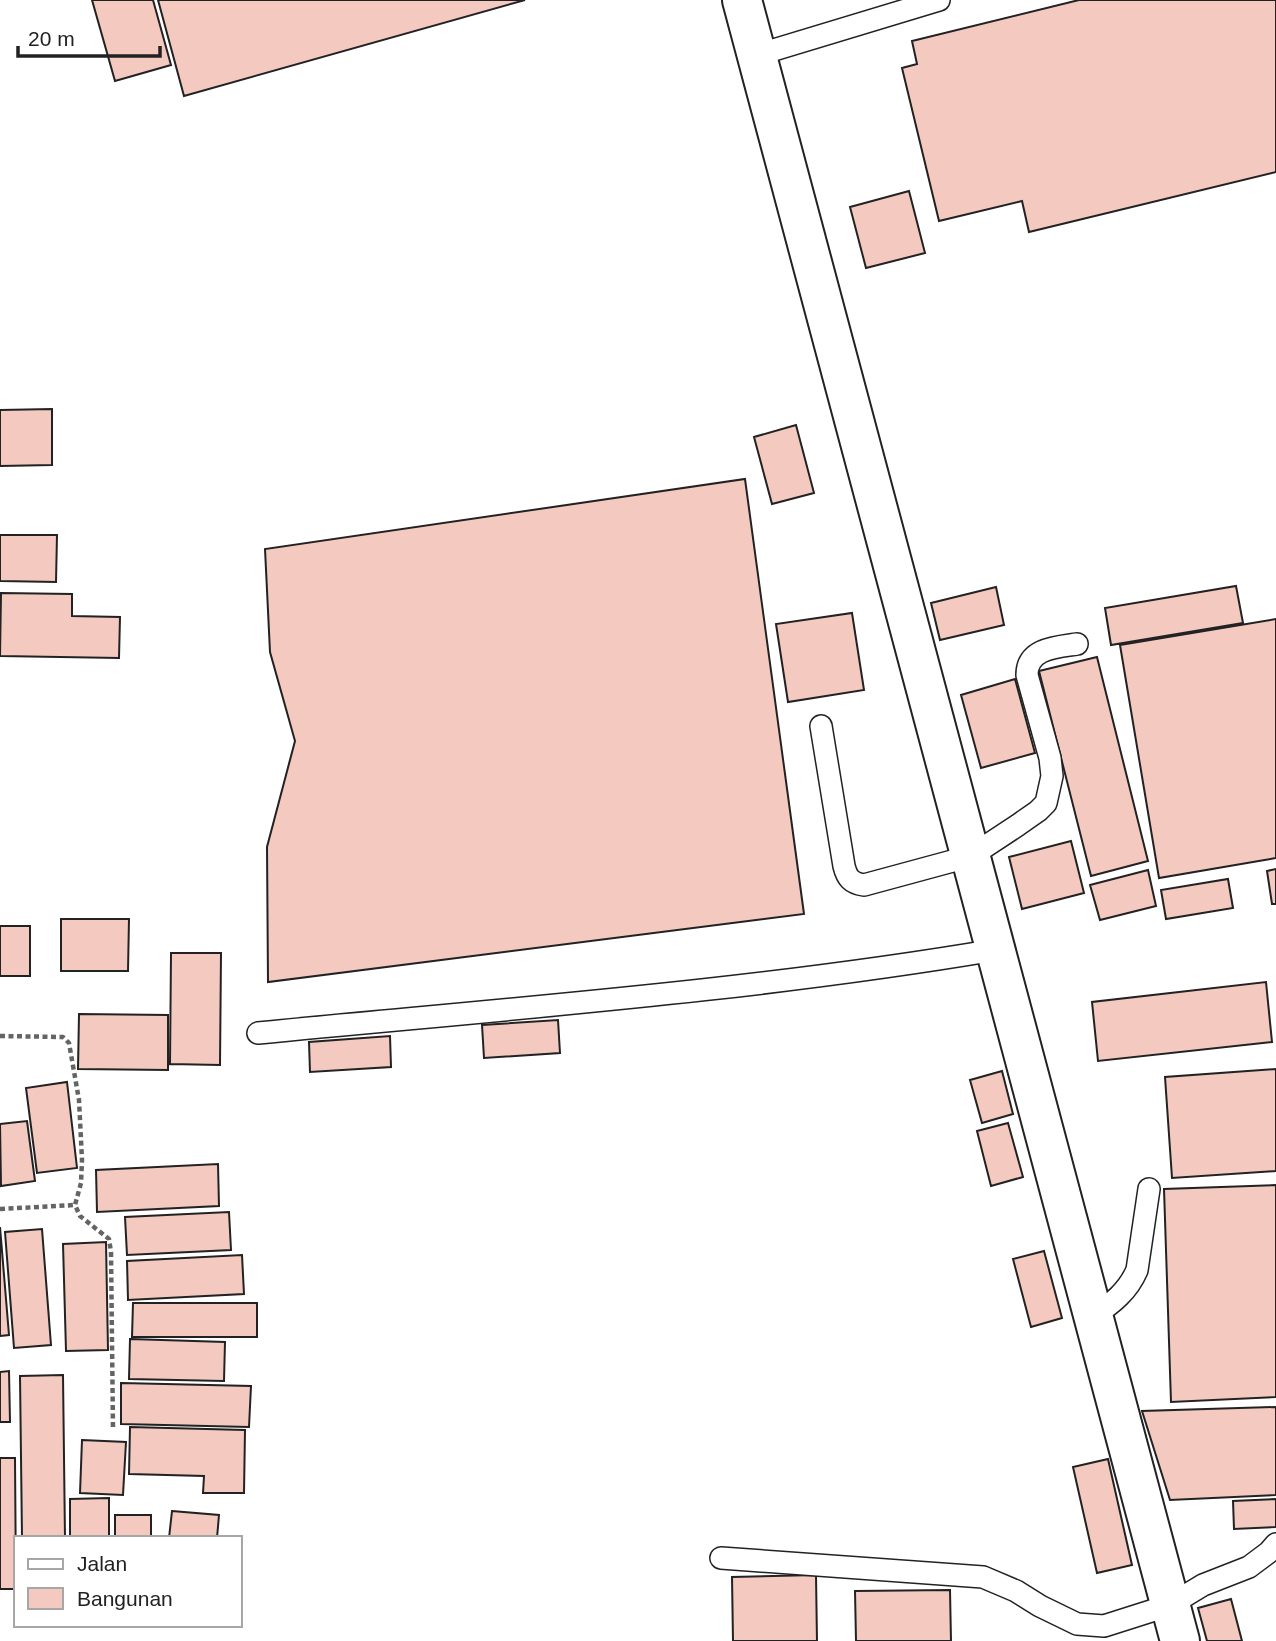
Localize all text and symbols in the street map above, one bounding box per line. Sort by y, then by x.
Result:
scale bar [18,14,159,58]
text: 20 m [28,27,75,50]
legend [14,1536,242,1627]
text: Jalan [77,1552,127,1575]
text: Bangunan [77,1587,173,1610]

